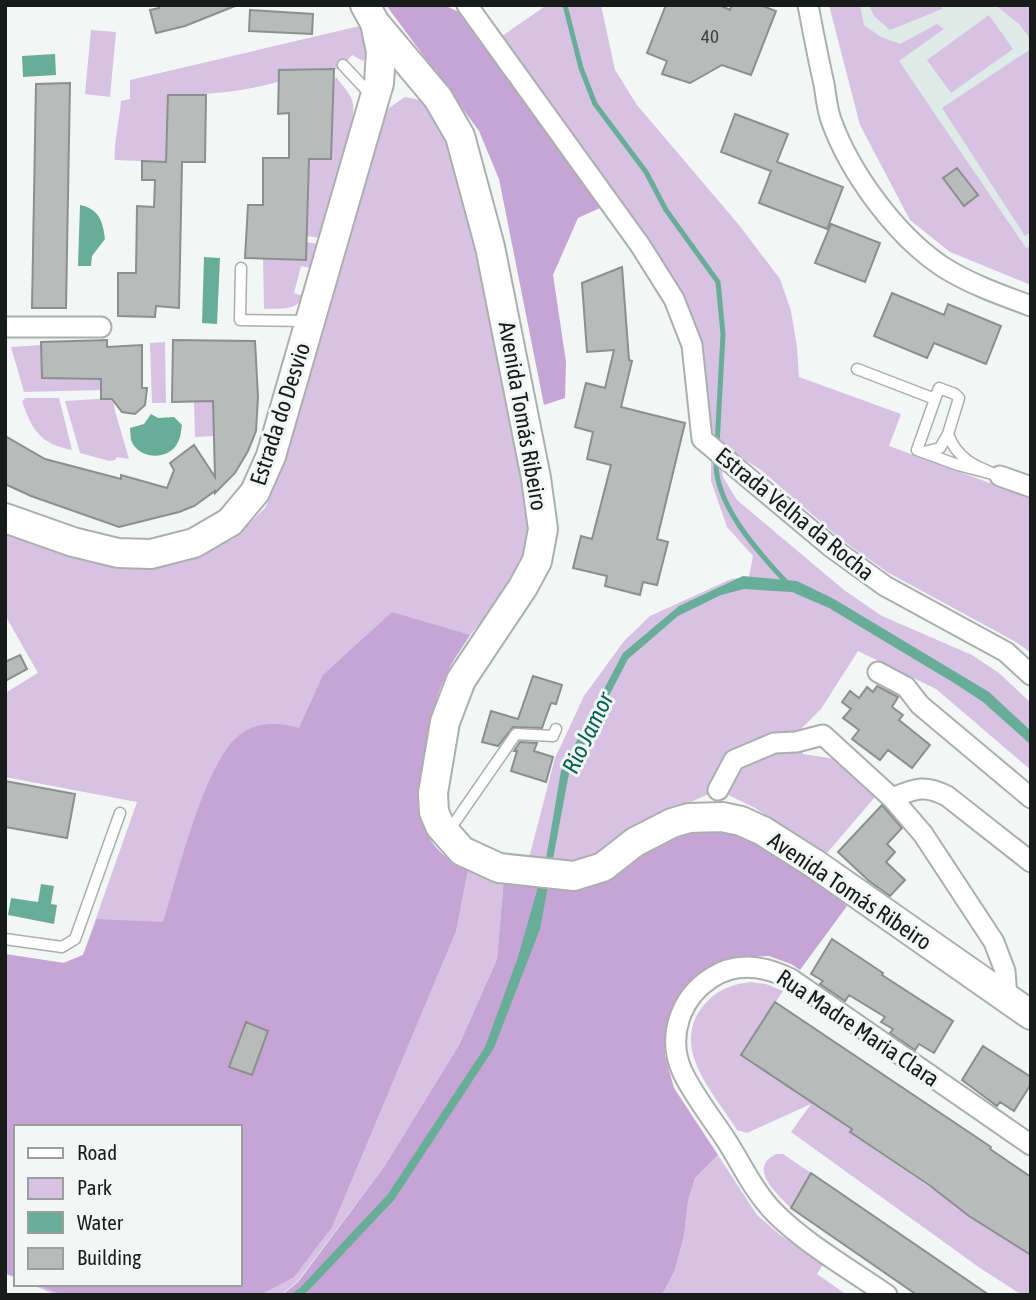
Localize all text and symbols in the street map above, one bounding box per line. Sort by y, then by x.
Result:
house number: 40 [701,25,719,47]
street label: Avenida Tomás Ribeiro [494,320,552,512]
street label: Estrada do Desvio [245,340,315,488]
street label: Estrada Velha da Rocha [711,442,879,586]
water label: Rio Jamor [556,687,619,778]
street label: Avenida Tomás Ribeiro [763,827,937,955]
street label: Rua Madre Maria Clara [772,964,944,1092]
legend [14,1125,242,1286]
text: Road [77,1140,117,1164]
text: Park [77,1175,112,1199]
text: Water [77,1210,124,1234]
text: Building [77,1245,141,1269]

